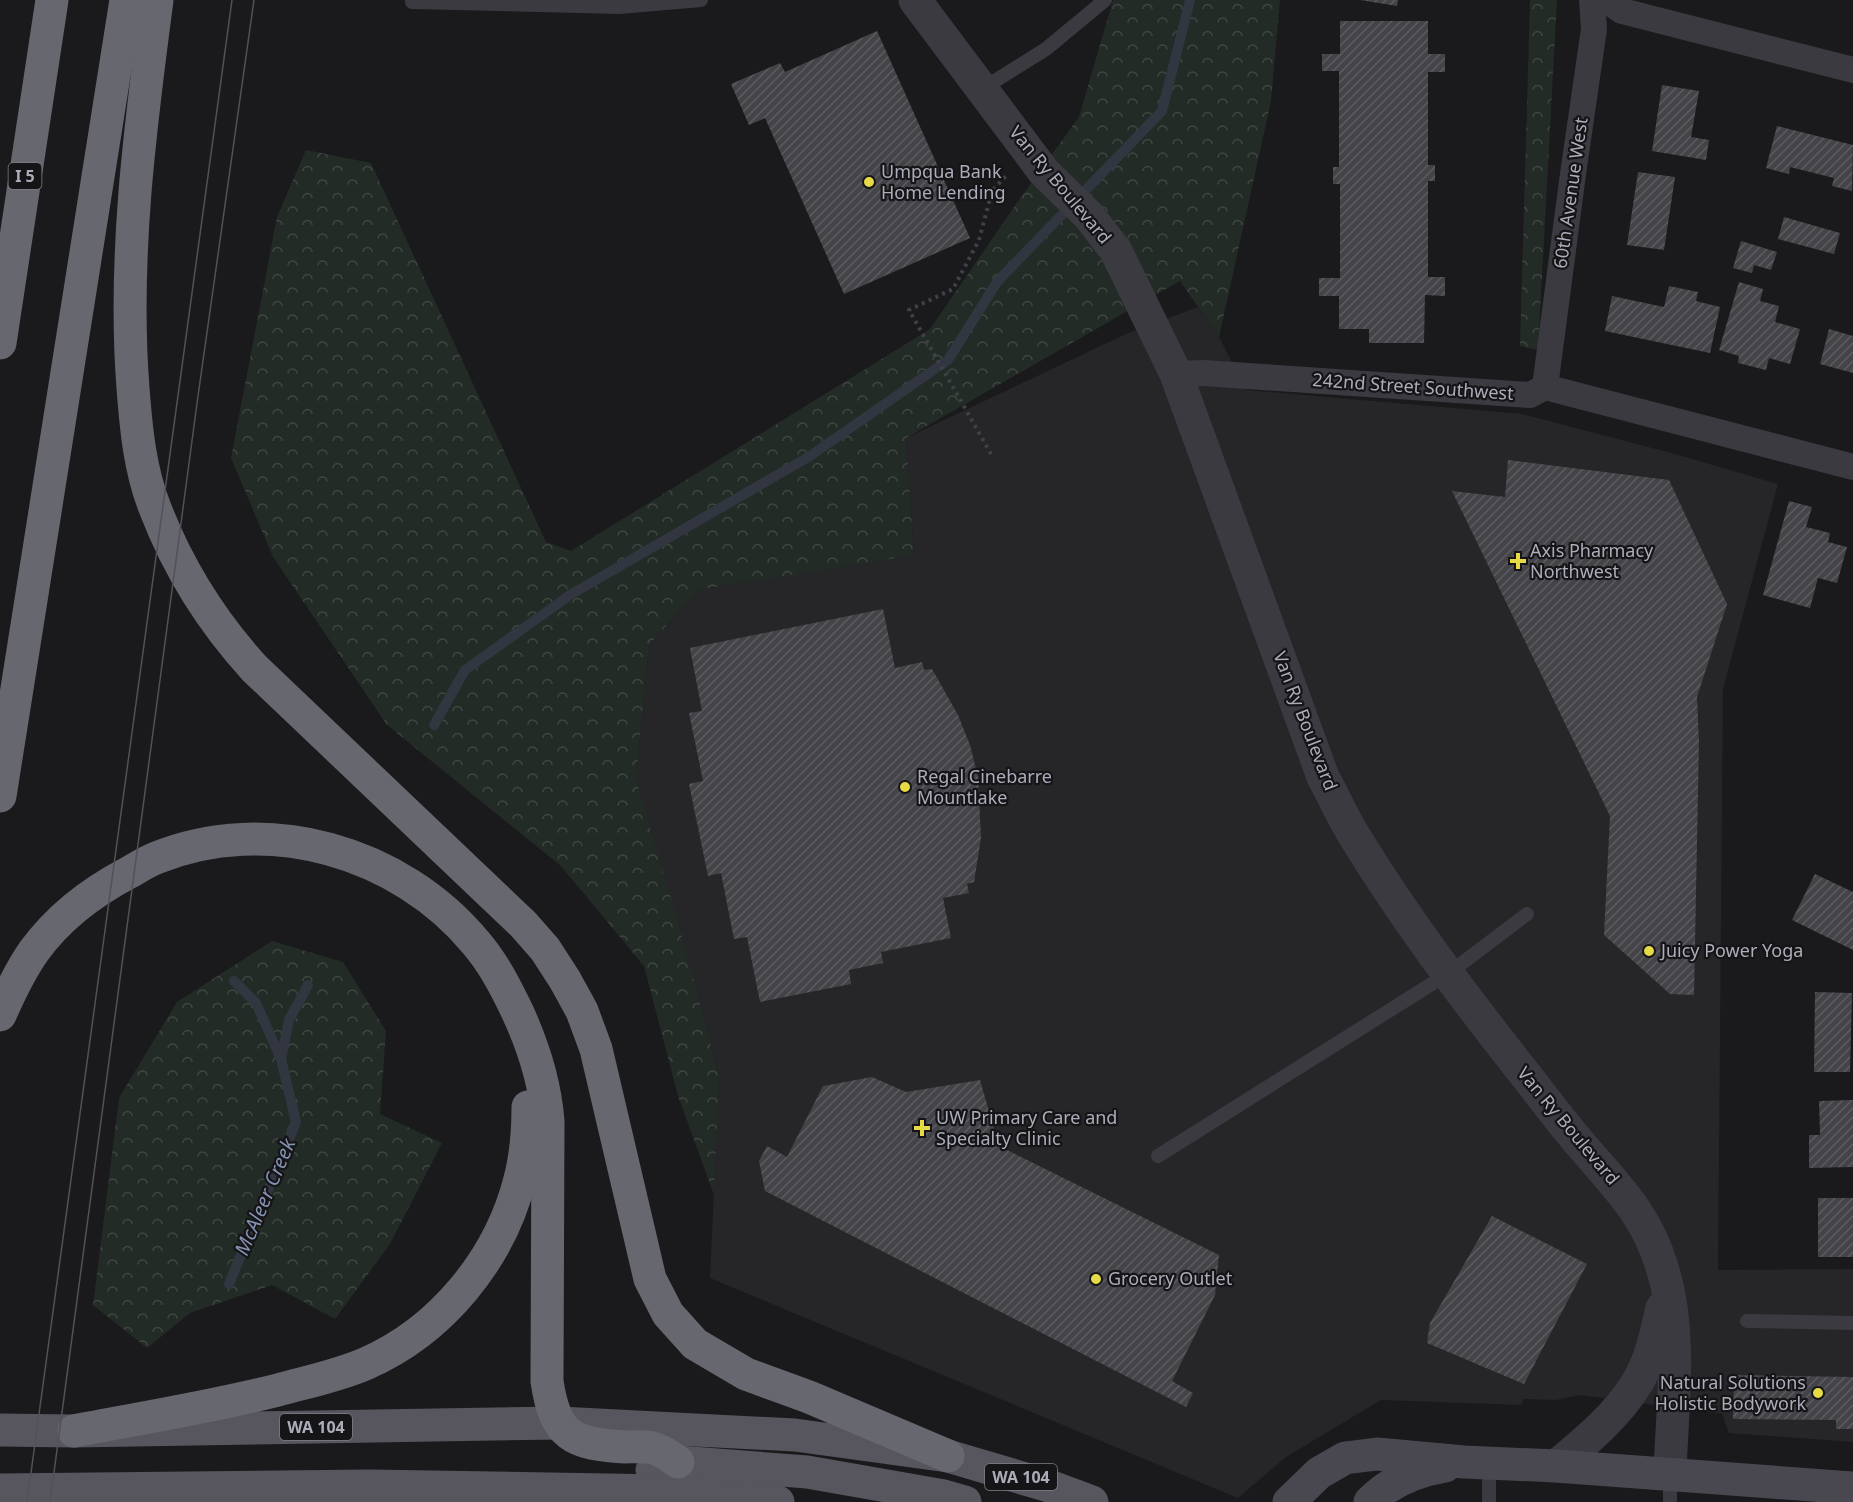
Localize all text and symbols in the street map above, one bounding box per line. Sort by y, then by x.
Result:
street label: 60th Avenue West [1548,115,1593,270]
street label: Van Ry Boulevard [1004,120,1117,248]
place label: Umpqua Bank Home Lending [881,159,1006,204]
road number: I 5 [9,163,42,189]
marker: Umpqua Bank Home Lending [862,175,876,189]
street label: 242nd Street Southwest [1312,367,1515,405]
place label: Axis Pharmacy Northwest [1530,538,1654,583]
marker: Axis Pharmacy Northwest [1511,554,1525,568]
street label: Van Ry Boulevard [1268,648,1343,794]
place label: Regal Cinebarre Mountlake [917,764,1052,809]
marker: Regal Cinebarre Mountlake [898,780,912,794]
place label: Juicy Power Yoga [1659,938,1803,962]
marker: Juicy Power Yoga [1642,944,1656,958]
street label: Van Ry Boulevard [1512,1061,1625,1189]
place label: UW Primary Care and Specialty Clinic [936,1105,1117,1150]
marker: UW Primary Care and Specialty Clinic [913,1119,931,1137]
water label: McAleer Creek [228,1133,302,1259]
place label: Grocery Outlet [1108,1266,1233,1290]
marker: Grocery Outlet [1089,1272,1103,1286]
place label: Natural Solutions Holistic Bodywork [1654,1370,1806,1415]
marker: Natural Solutions Holistic Bodywork [1811,1386,1825,1400]
road number: WA 104 [280,1414,352,1440]
road number: WA 104 [985,1464,1057,1490]

